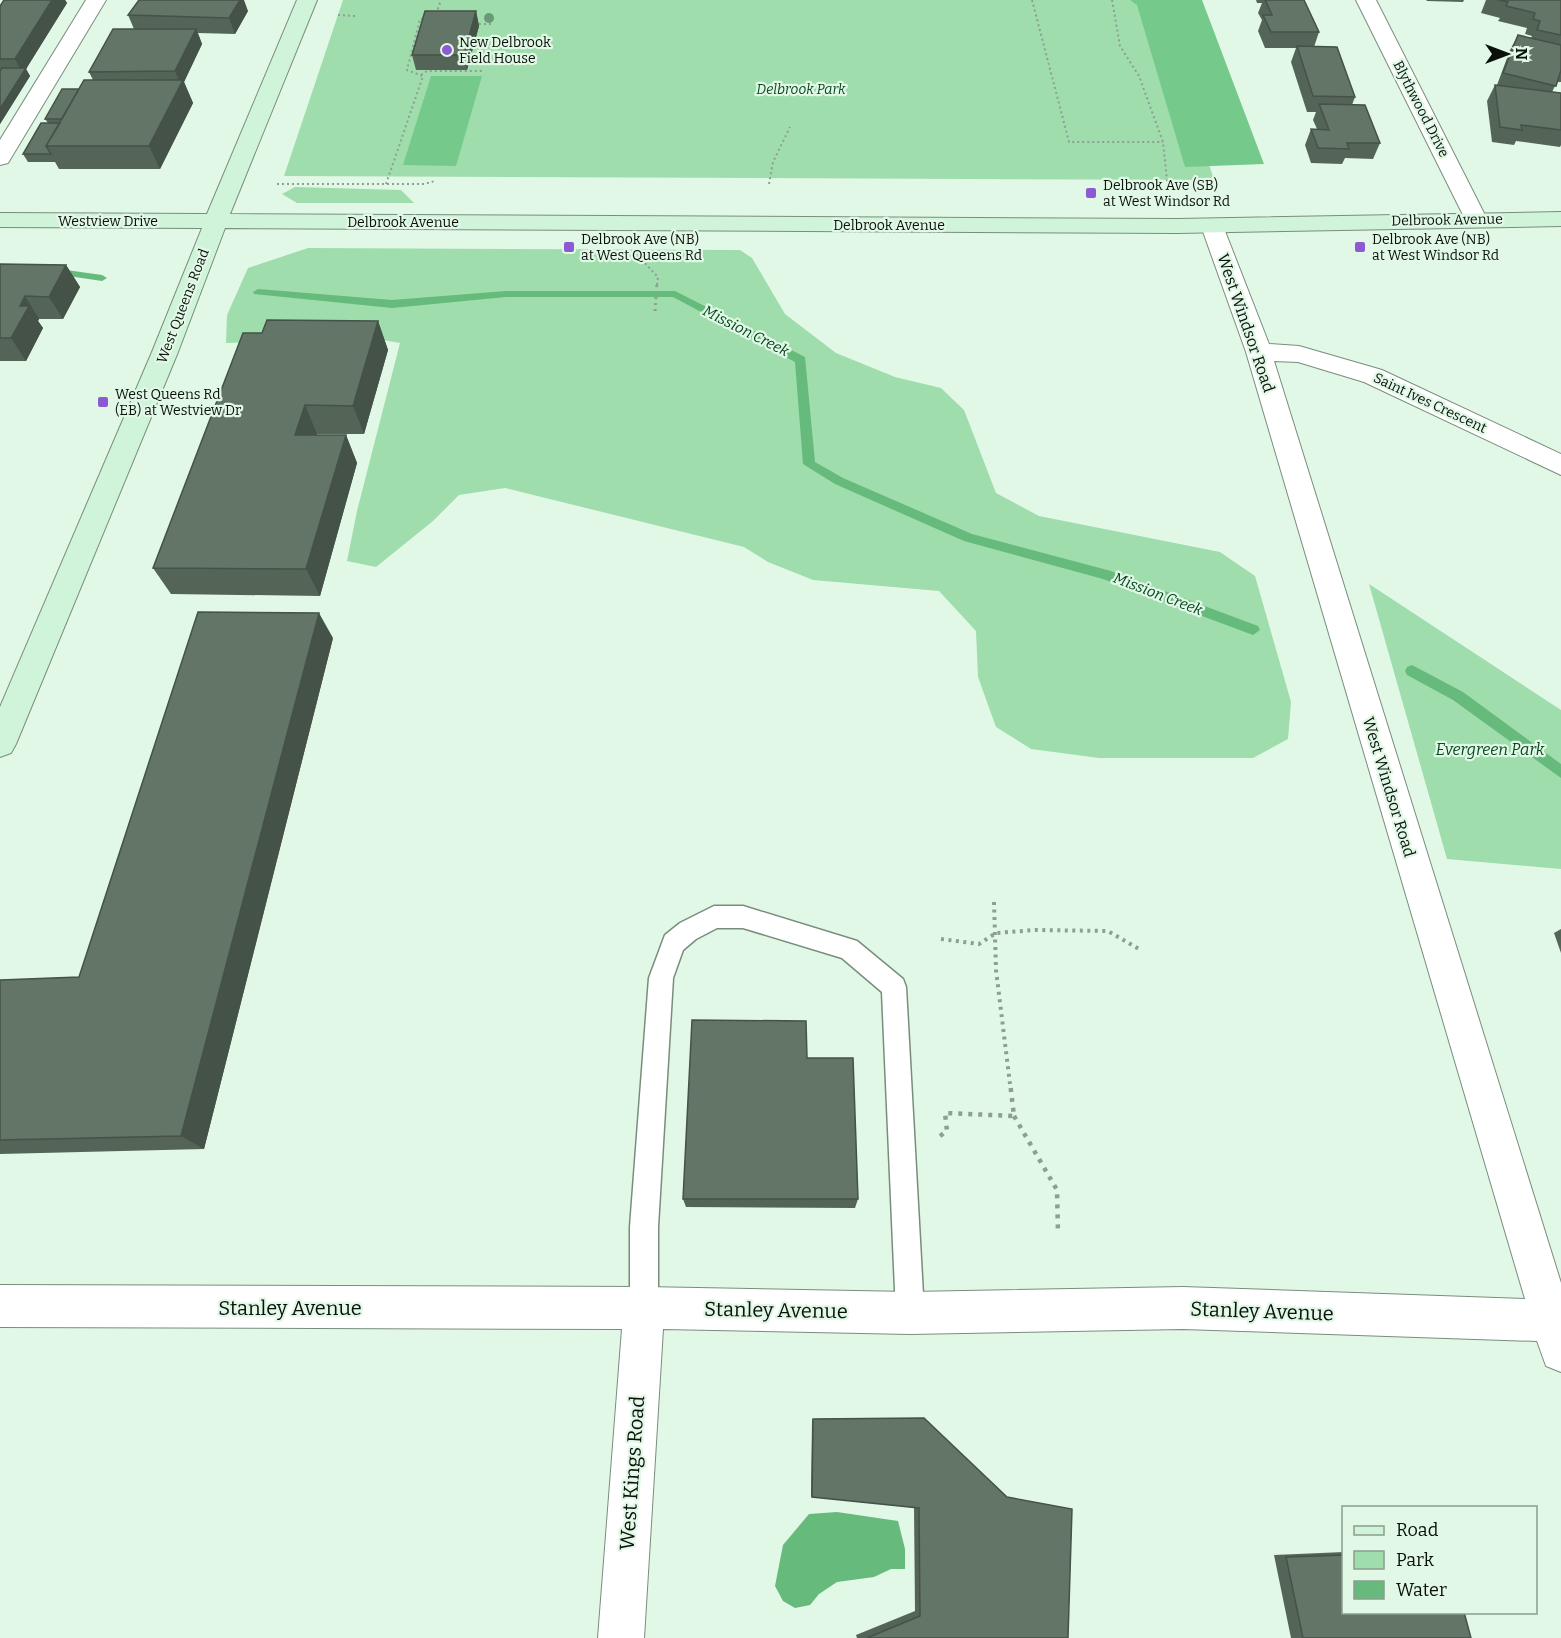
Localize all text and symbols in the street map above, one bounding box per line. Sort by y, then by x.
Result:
north arrow [1477,24,1537,84]
place label: New Delbrook Field House [459,34,551,67]
marker: New Delbrook Field House [440,43,454,57]
text: N [1512,48,1531,60]
street label: Blythwood Drive [1389,58,1453,160]
park label: Delbrook Park [756,81,846,98]
place label: Delbrook Ave (SB) at West Windsor Rd [1103,177,1230,210]
marker: Delbrook Ave (SB) at West Windsor Rd [1084,186,1098,200]
street label: Delbrook Avenue [1391,211,1503,229]
street label: Westview Drive [58,213,158,230]
street label: Delbrook Avenue [347,214,459,231]
street label: Delbrook Avenue [833,217,945,234]
place label: Delbrook Ave (NB) at West Queens Rd [581,231,702,264]
place label: Delbrook Ave (NB) at West Windsor Rd [1372,231,1499,264]
marker: Delbrook Ave (NB) at West Queens Rd [562,240,576,254]
marker: Delbrook Ave (NB) at West Windsor Rd [1353,240,1367,254]
street label: West Queens Road [153,246,213,366]
street label: West Windsor Road [1213,251,1279,395]
water label: Mission Creek [700,302,793,361]
street label: Saint Ives Crescent [1371,369,1489,437]
place label: West Queens Rd (EB) at Westview Dr [115,386,241,419]
marker: West Queens Rd (EB) at Westview Dr [96,395,110,409]
water label: Mission Creek [1111,569,1206,620]
street label: West Windsor Road [1359,715,1419,860]
park label: Evergreen Park [1436,740,1545,759]
street label: Stanley Avenue [218,1296,362,1320]
street label: Stanley Avenue [704,1297,848,1323]
street label: Stanley Avenue [1190,1297,1334,1325]
street label: West Kings Road [615,1395,649,1551]
legend [1342,1506,1537,1614]
text: Road [1396,1519,1439,1541]
text: Park [1396,1549,1435,1571]
text: Water [1396,1579,1447,1601]

